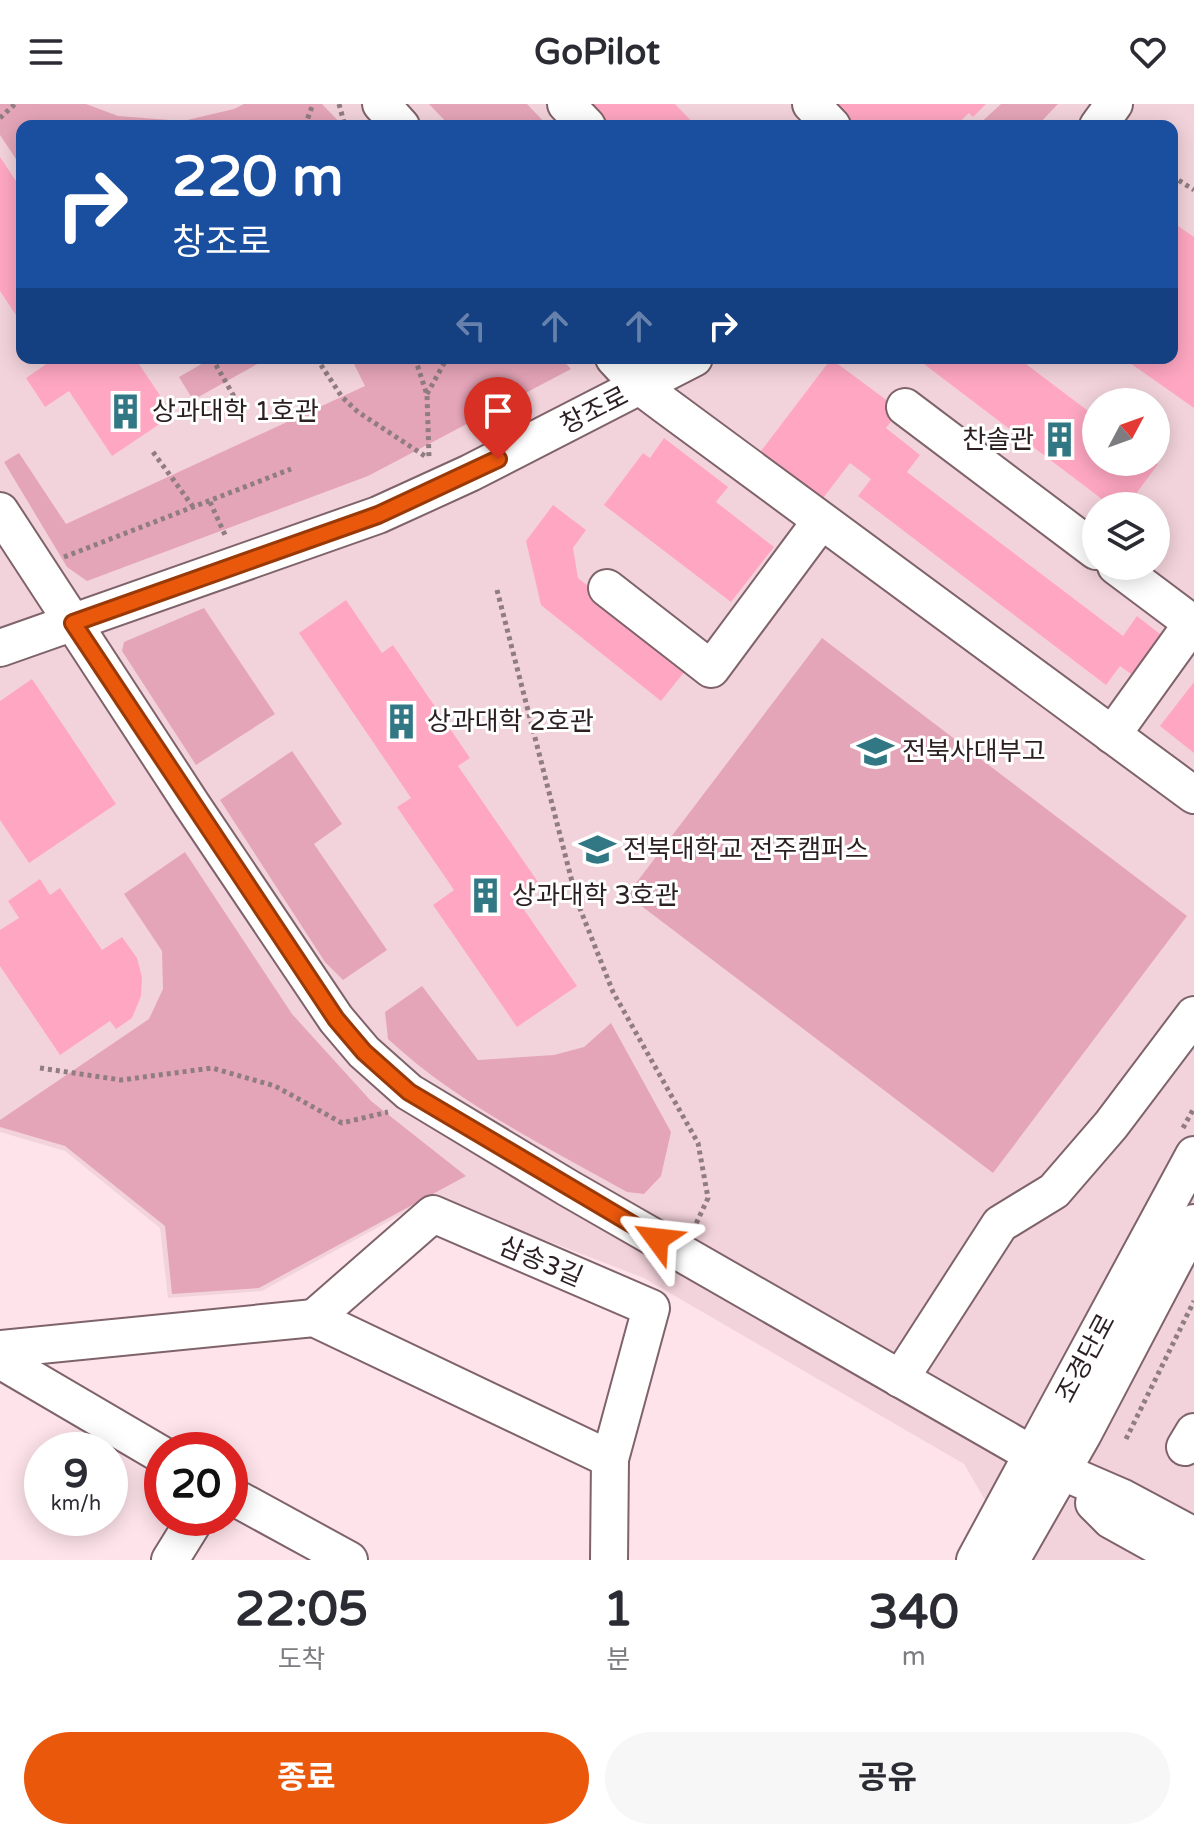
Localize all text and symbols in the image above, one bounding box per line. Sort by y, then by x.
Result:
icon: menu [24,30,68,74]
icon: heart [1126,30,1170,74]
text: GoPilot [534,31,660,74]
text: 220 m [172,144,343,211]
icon: right [40,152,144,256]
text: 창조로 [172,221,271,264]
icon: left [449,304,493,348]
icon: ahead [533,304,577,348]
icon: ahead [617,304,661,348]
icon: right [701,304,745,348]
pin [464,377,532,459]
street label: 창조로 [555,380,633,441]
north arrow [1082,388,1170,476]
map controls [1082,388,1170,580]
icon: arrive [476,389,520,433]
building icon: 상과대학 1호관 [107,392,145,430]
place label: 상과대학 1호관 [152,396,319,427]
building icon: 찬솔관 [1041,420,1079,458]
place label: 찬솔관 [962,424,1034,455]
button: layers [1082,492,1170,580]
building icon: 상과대학 2호관 [382,702,420,740]
place label: 상과대학 2호관 [427,706,594,737]
school or university icon: 전북사대부고 [857,732,895,770]
place label: 전북사대부고 [902,736,1046,767]
school or university icon: 전북대학교 전주캠퍼스 [578,830,616,868]
place label: 전북대학교 전주캠퍼스 [623,834,869,865]
building icon: 상과대학 3호관 [467,876,505,914]
place label: 상과대학 3호관 [512,880,679,911]
position arrow [615,1197,699,1281]
street label: 삼송3길 [494,1230,587,1293]
street label: 조경단로 [1049,1309,1122,1408]
speed limit sign: 20 [144,1432,248,1536]
text: 9 [63,1450,89,1498]
text: km/h [51,1492,101,1516]
text: 22:05 [235,1581,368,1639]
text: 1 [603,1581,633,1639]
text: 340 [868,1584,959,1642]
text: m [902,1641,926,1672]
text: 도착 [278,1644,326,1675]
text: 분 [606,1644,630,1675]
button: 종료 [24,1732,589,1824]
button: 공유 [605,1732,1170,1824]

